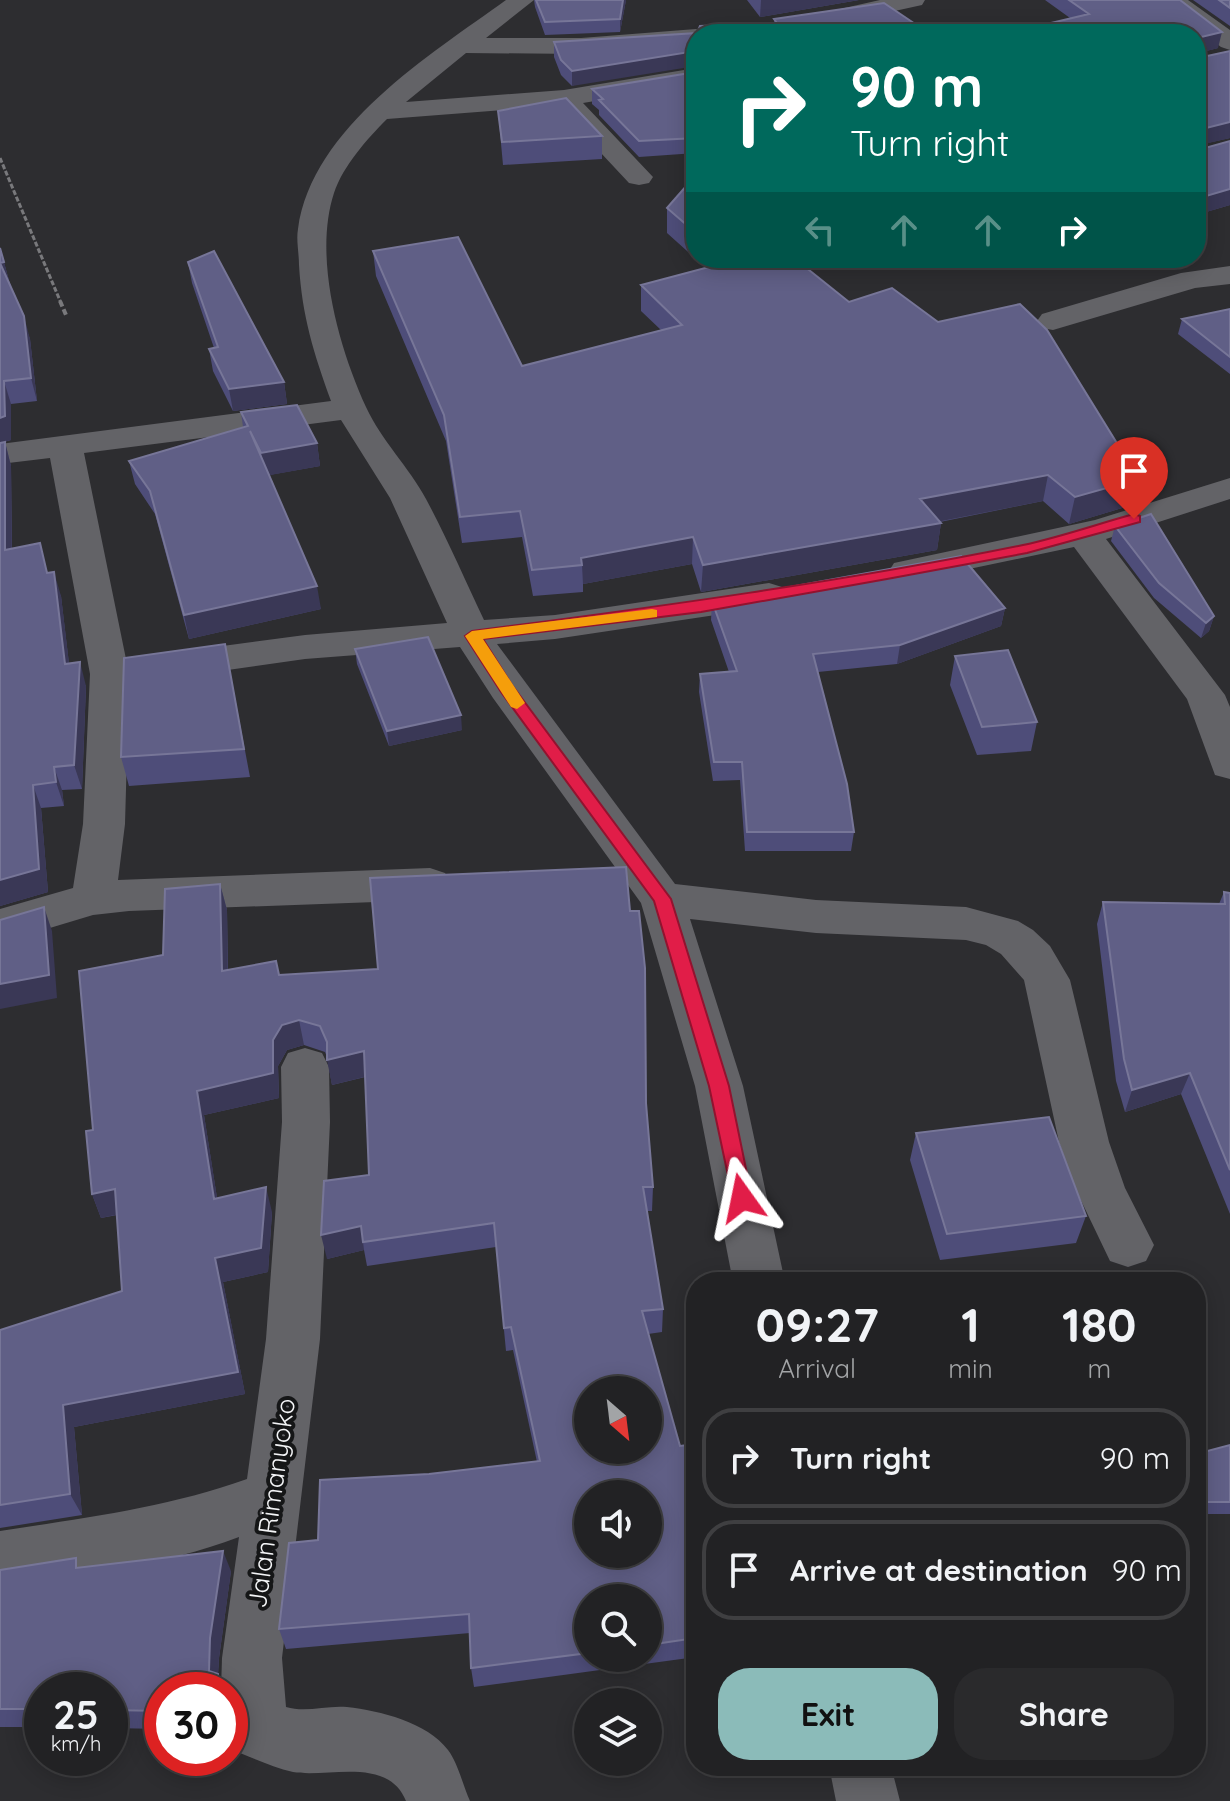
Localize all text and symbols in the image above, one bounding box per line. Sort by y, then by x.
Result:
text: 90 m [850,51,984,121]
icon: right [718,56,822,160]
text: Turn right [850,120,1009,165]
icon: left [798,208,842,252]
icon: ahead [882,208,926,252]
icon: ahead [966,208,1010,252]
icon: right [1050,208,1094,252]
pin [1100,437,1168,519]
icon: arrive [1112,449,1156,493]
position arrow [700,1156,784,1240]
text: 09:27 [755,1294,879,1354]
text: 1 [961,1294,980,1354]
text: 180 [1062,1294,1137,1354]
text: Arrival [778,1352,856,1385]
text: min [948,1352,993,1385]
text: m [1087,1352,1111,1385]
north arrow [574,1376,662,1464]
map controls [574,1376,662,1776]
street label: Jalan Rimanyoko [240,1396,302,1610]
icon: right [722,1436,766,1480]
text: Turn right [790,1439,931,1477]
text: 90 m [1100,1439,1170,1477]
button: sound [574,1480,662,1568]
icon: arrive [722,1548,766,1592]
text: Arrive at destination [790,1551,1088,1589]
text: 90 m [1112,1551,1182,1589]
button: search [574,1584,662,1672]
button: Exit [718,1668,938,1760]
button: Share [954,1668,1174,1760]
speed limit sign: 30 [144,1672,248,1776]
button: layers [574,1688,662,1776]
text: 25 [53,1689,99,1739]
text: km/h [51,1731,101,1756]

